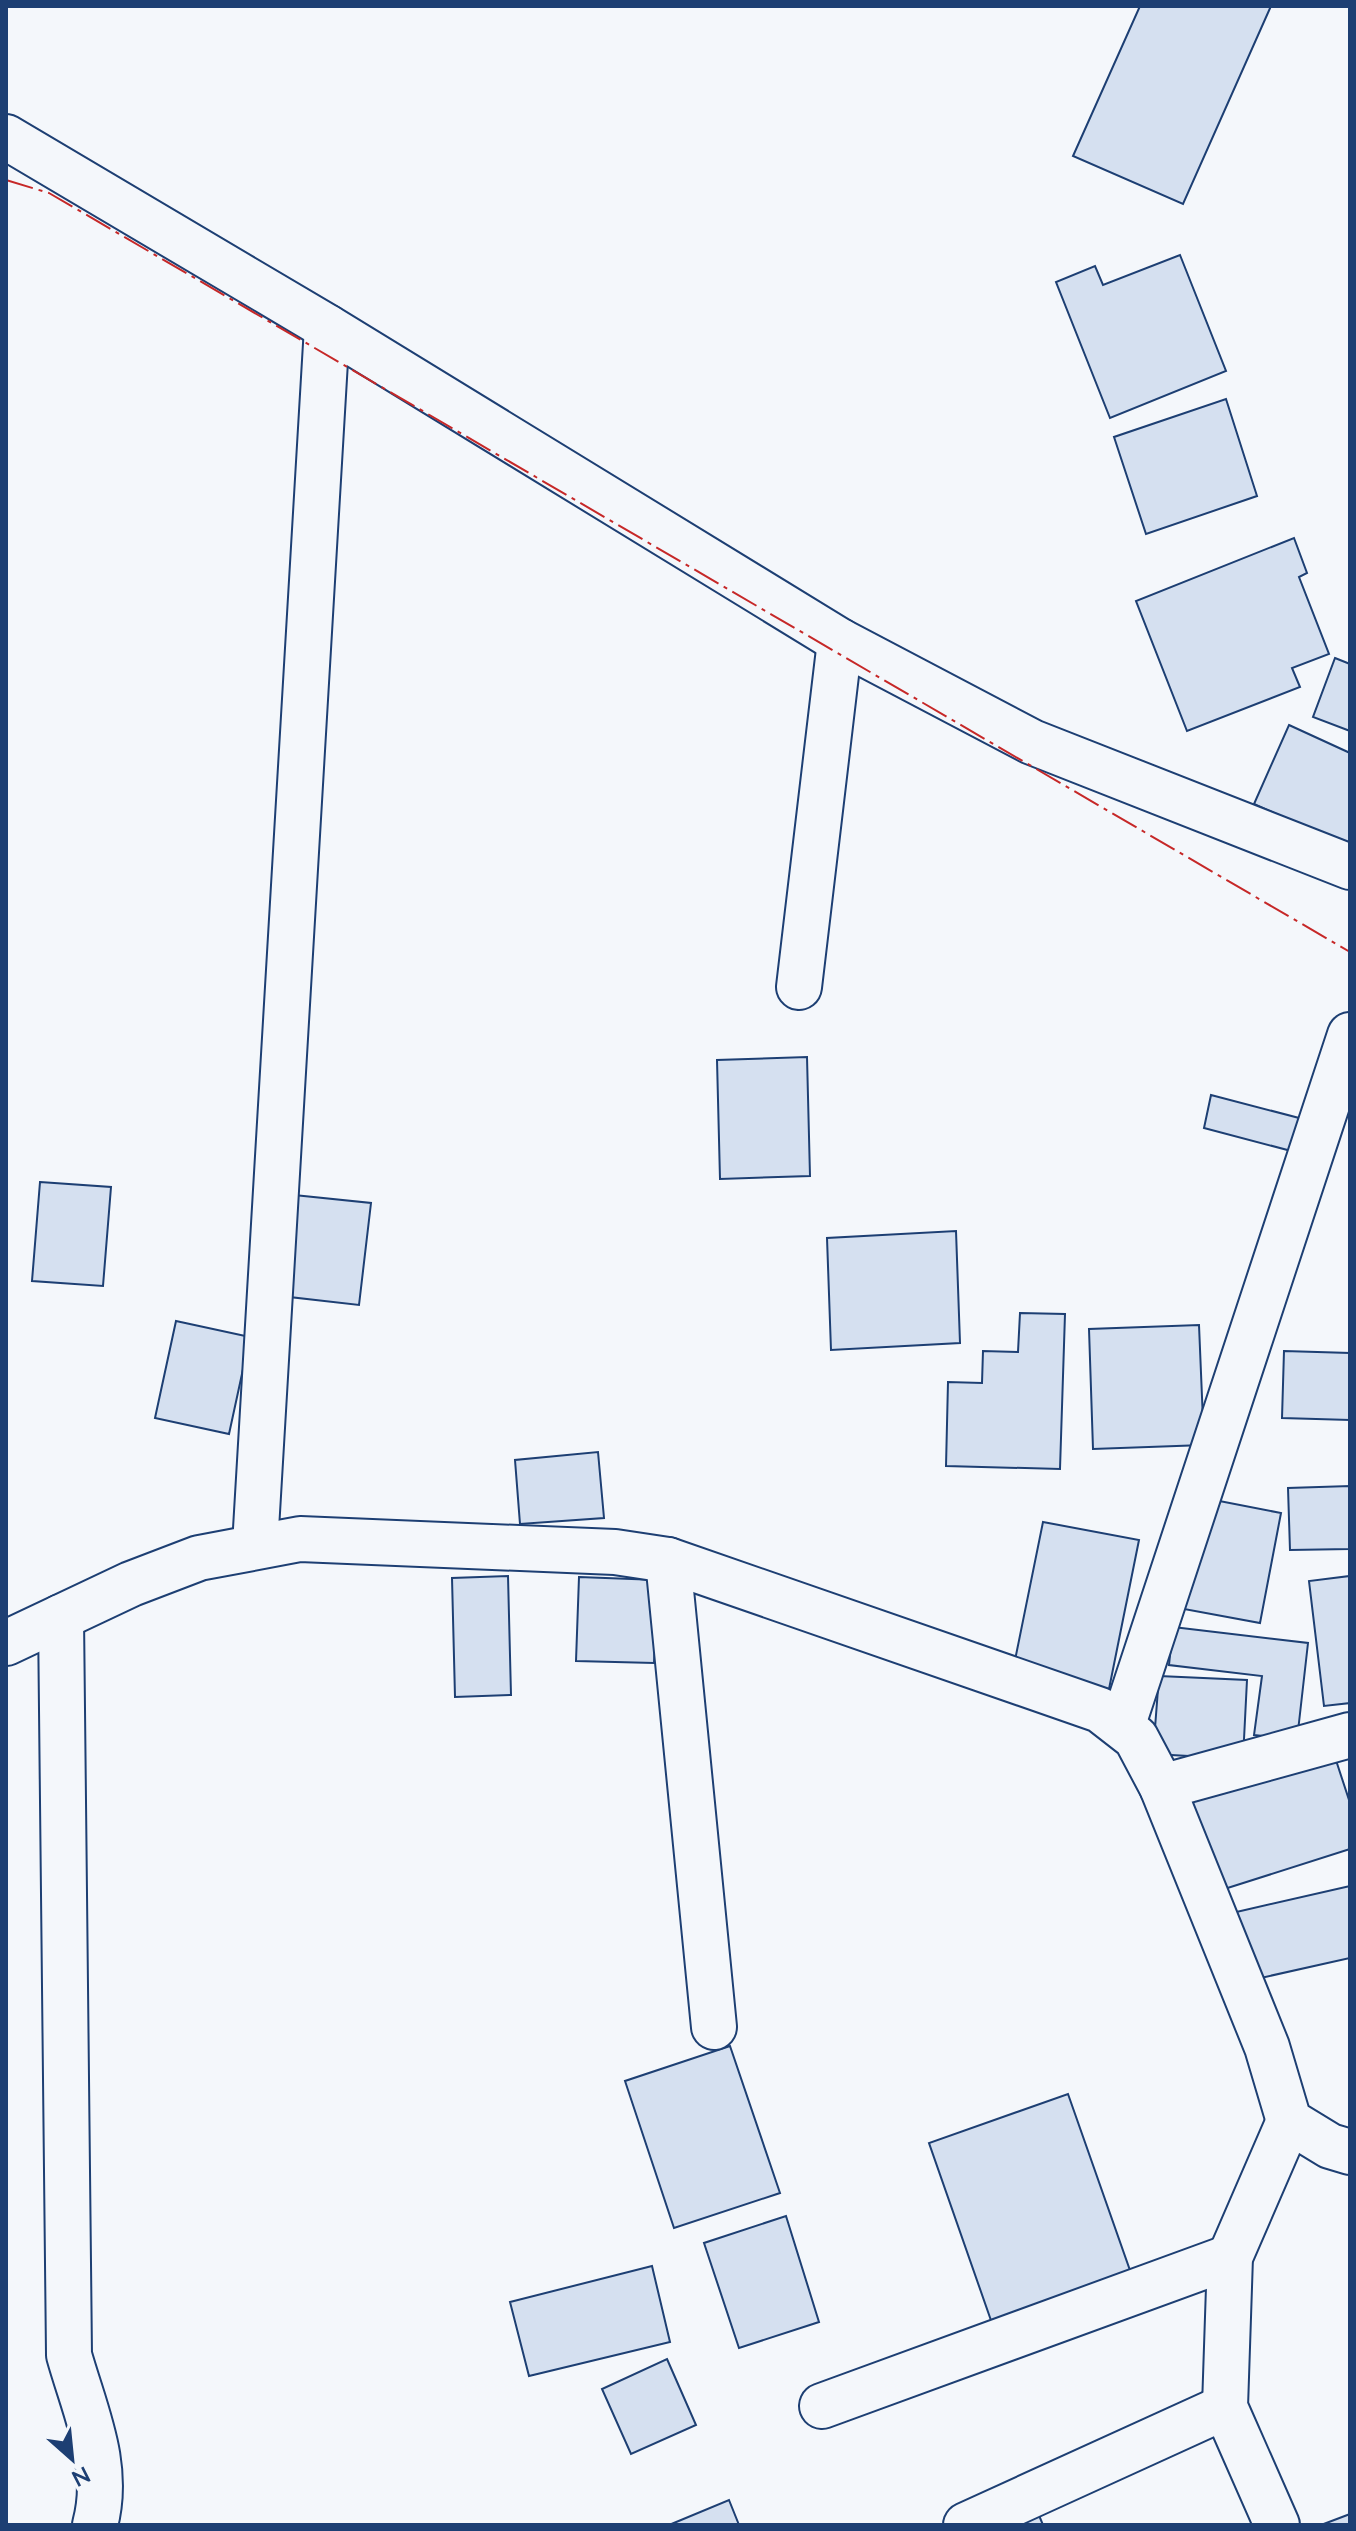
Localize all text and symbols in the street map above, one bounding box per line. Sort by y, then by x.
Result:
north arrow [32,2419,112,2499]
text: N [68,2461,95,2493]

